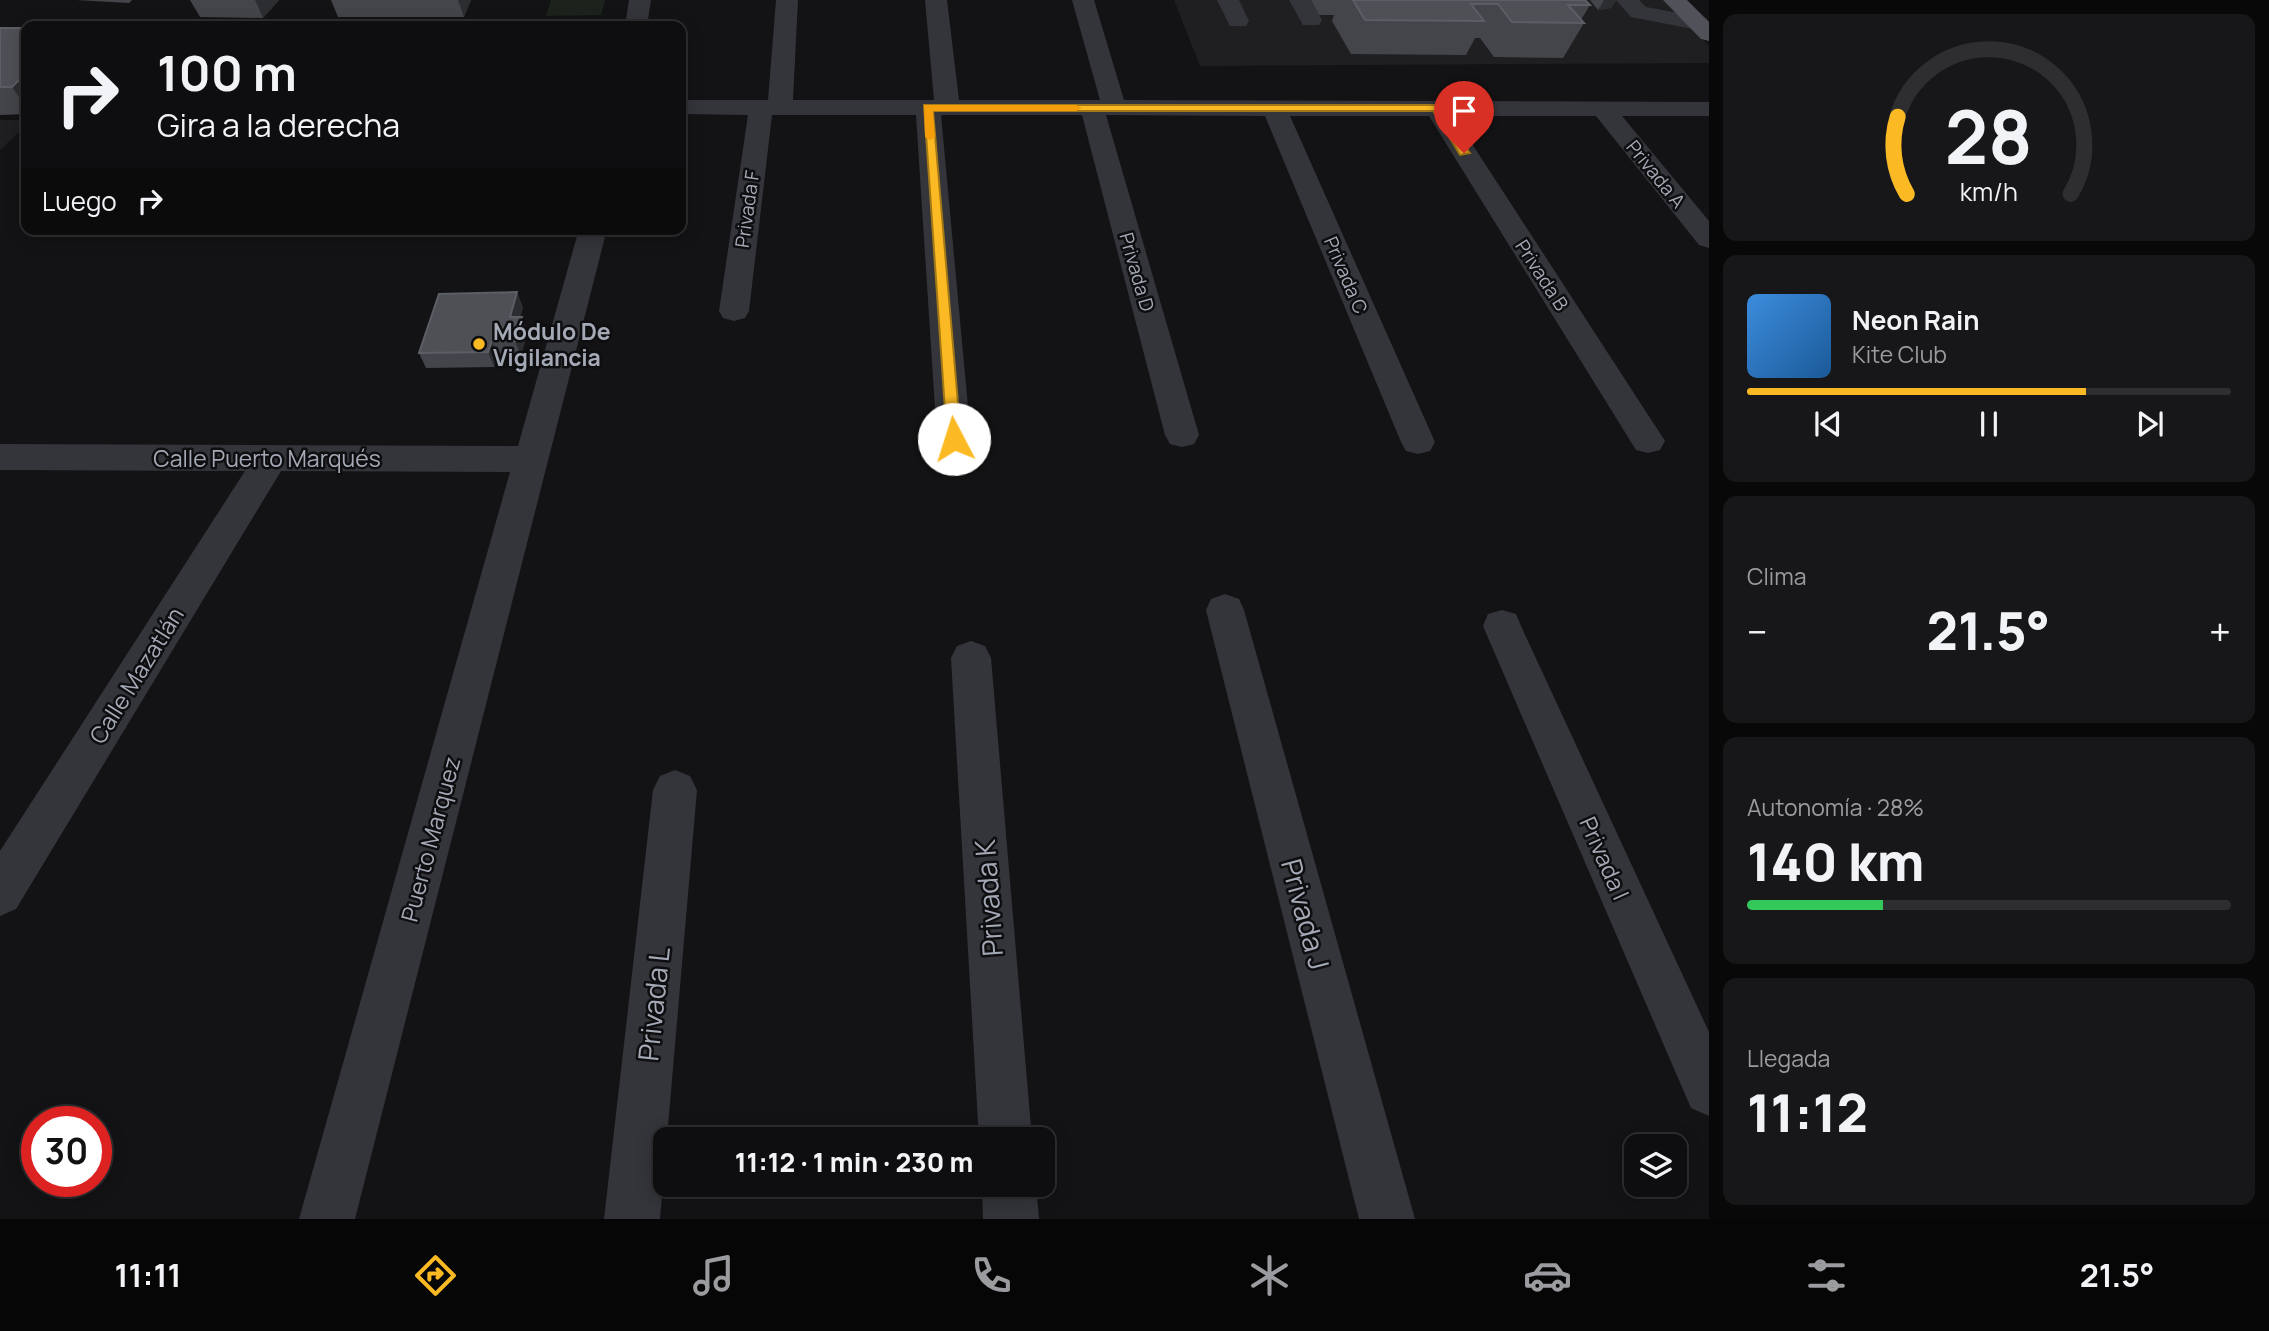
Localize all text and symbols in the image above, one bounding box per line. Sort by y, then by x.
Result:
text: 100 m [157,39,297,106]
icon: right [42,49,133,140]
pin [1434,81,1494,153]
text: 28 [1945,86,2033,186]
icon: arrive [1445,92,1483,130]
text: Gira a la derecha [157,103,400,147]
street label: Privada A [1621,135,1691,213]
street label: Privada F [729,168,765,249]
text: km/h [1960,173,2018,208]
icon: right [131,182,169,220]
text: Luego [42,183,117,219]
street label: Privada D [1113,230,1161,314]
street label: Privada C [1318,232,1374,318]
street label: Privada B [1509,235,1575,316]
text: Neon Rain [1852,302,1980,338]
place label: Módulo De Vigilancia [493,315,611,373]
marker: Módulo De Vigilancia [471,336,487,352]
text: Kite Club [1852,338,1947,370]
position arrow [917,402,991,476]
icon: previous [1809,405,1847,443]
icon: pause [1970,405,2008,443]
icon: next [2131,405,2169,443]
street label: Calle Puerto Marqués [153,442,381,474]
text: Clima [1747,560,1806,592]
text: 21.5° [1927,595,2050,666]
street label: Calle Mazatlán [81,601,191,749]
text: − [1747,605,1768,657]
text: + [2209,605,2231,657]
street label: Puerto Marquez [393,753,467,925]
text: Autonomía · 28% [1747,791,1924,823]
street label: Privada I [1573,811,1637,905]
text: 140 km [1747,826,1924,897]
street label: Privada K [965,838,1011,958]
street label: Privada J [1273,854,1339,974]
street label: Privada L [628,945,678,1063]
text: Llegada [1747,1042,1830,1074]
text: 11:12 [1747,1077,1868,1148]
speed limit sign: 30 [21,1106,112,1197]
map controls [1624,1134,1687,1197]
button: layers [1624,1134,1687,1197]
text: 11:12 · 1 min · 230 m [735,1144,973,1180]
icon: directions [411,1251,460,1300]
icon: music [689,1251,738,1300]
icon: phone [967,1251,1016,1300]
icon: climate [1245,1251,1294,1300]
icon: car [1523,1251,1572,1300]
icon: filters [1802,1251,1851,1300]
text: 11:11 [115,1253,182,1297]
text: 21.5° [2080,1253,2154,1297]

